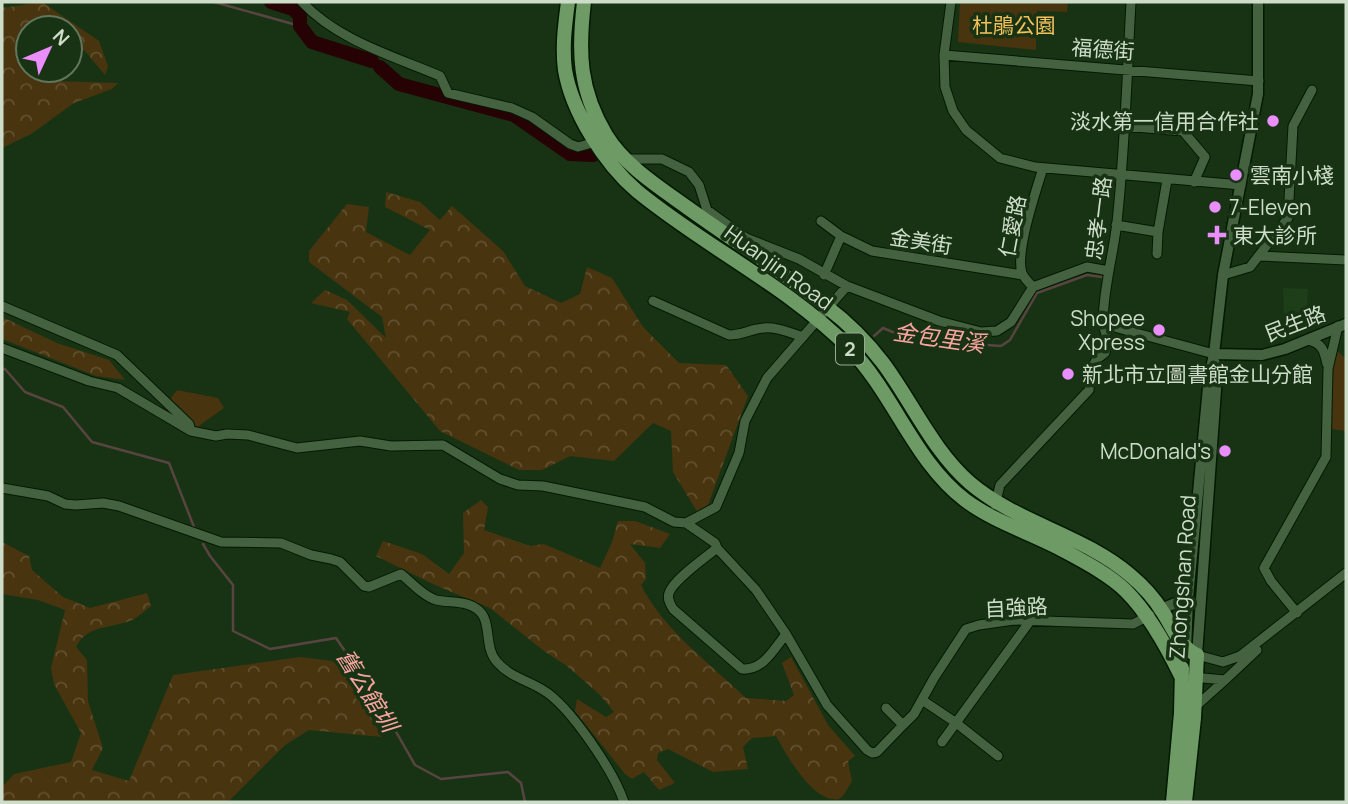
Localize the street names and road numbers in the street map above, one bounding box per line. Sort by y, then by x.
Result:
street label: 福德街 [1071,33,1135,65]
street label: 忠孝一路 [1079,175,1117,261]
street label: 仁愛路 [992,192,1032,260]
street label: Huanjin Road [719,218,839,316]
street label: 金美街 [888,222,954,260]
street label: 民生路 [1261,299,1329,347]
road number: 2 [836,334,864,364]
street label: Zhongshan Road [1162,494,1202,660]
street label: 自強路 [984,591,1048,623]

